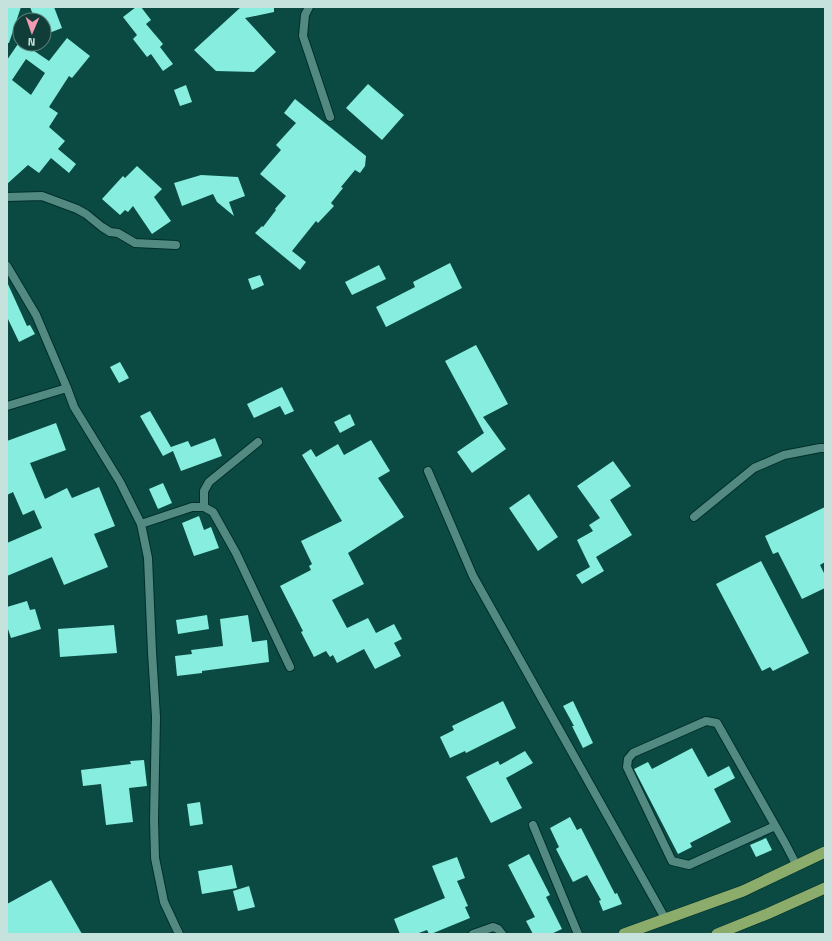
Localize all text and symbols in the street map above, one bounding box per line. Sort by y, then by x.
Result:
north arrow [12,12,52,52]
text: N [28,34,36,50]

